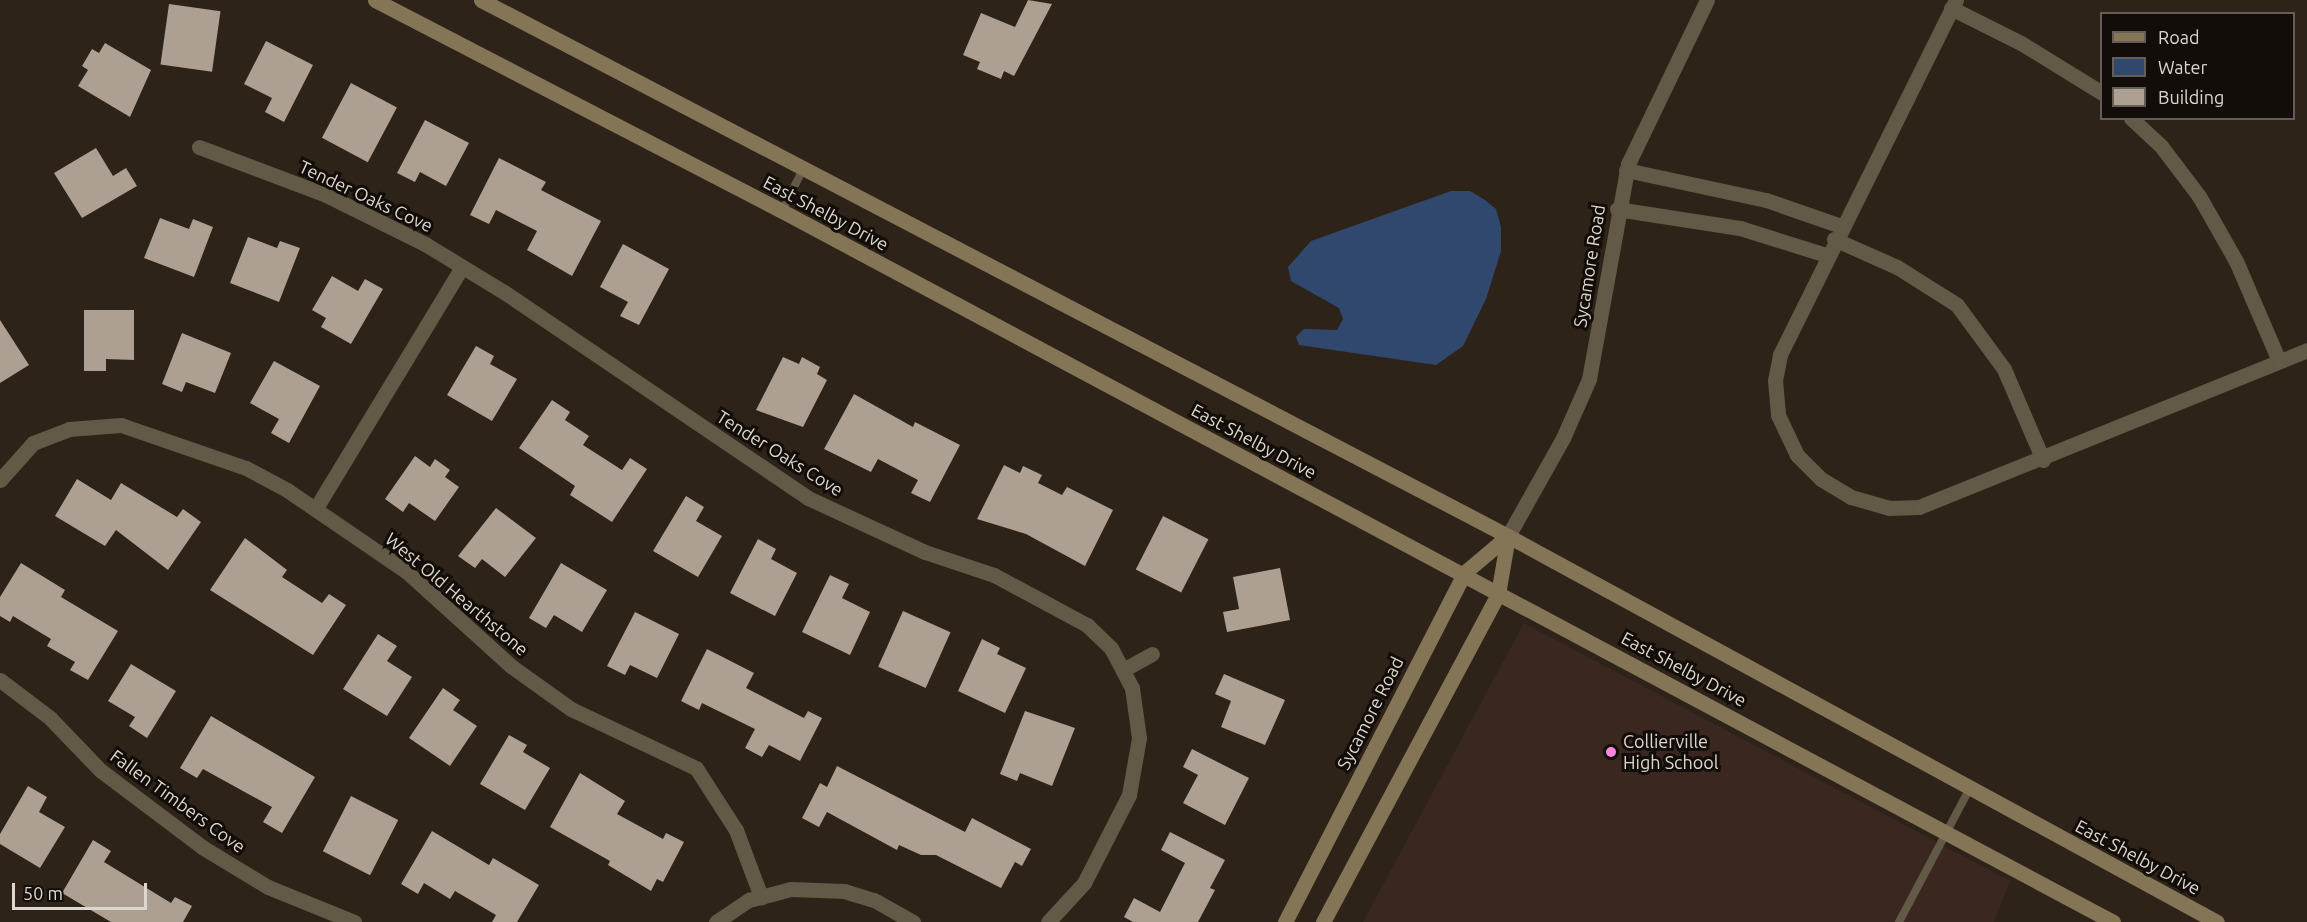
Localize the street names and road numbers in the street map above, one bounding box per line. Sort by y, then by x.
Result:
street label: Tender Oaks Cove [296,156,436,236]
street label: East Shelby Drive [760,171,892,255]
street label: Sycamore Road [1569,203,1609,329]
street label: East Shelby Drive [1188,399,1320,483]
street label: Tender Oaks Cove [713,405,847,501]
street label: West Old Hearthstone [381,528,533,660]
street label: East Shelby Drive [1618,627,1750,711]
street label: Sycamore Road [1332,653,1408,773]
street label: Fallen Timbers Cove [106,745,250,857]
street label: East Shelby Drive [2072,815,2204,899]

